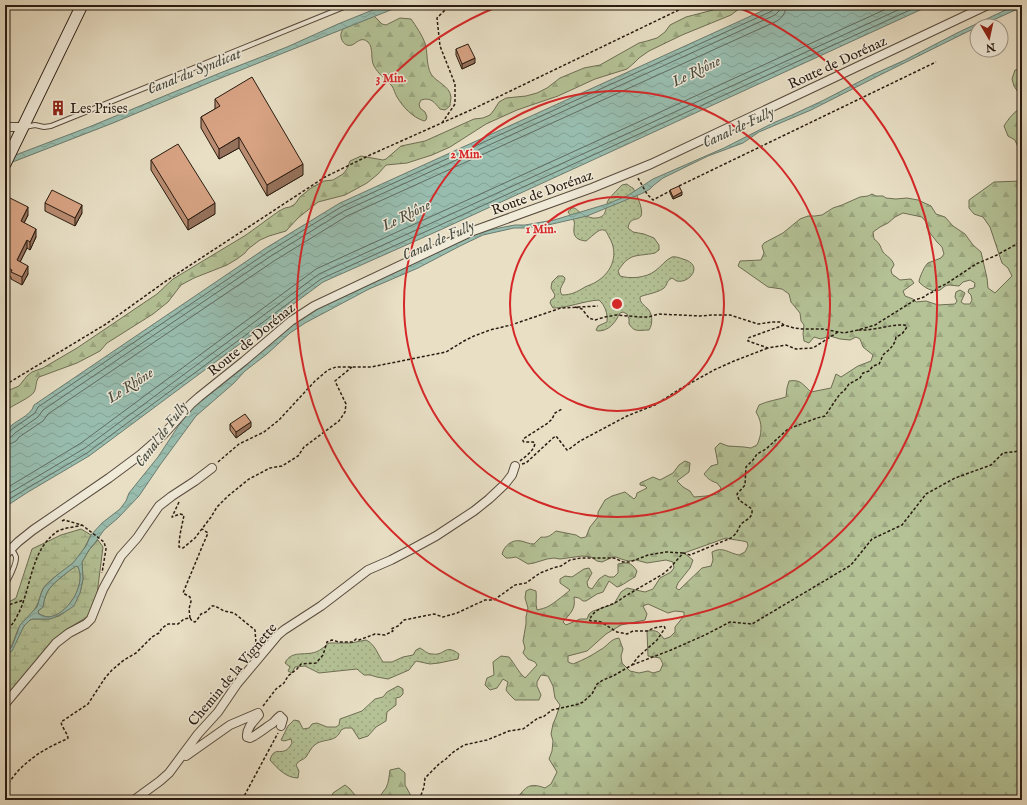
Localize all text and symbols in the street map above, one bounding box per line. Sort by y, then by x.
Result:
north arrow [969,18,1009,58]
street label: Route de Dorénaz [785,32,890,94]
text: N [984,39,997,55]
water label: Canal du Syndicat [145,44,245,99]
water label: Le Rhône [668,52,724,92]
text: 3 Min. [376,71,407,86]
building icon: Les Prises [49,99,67,117]
place label: Les Prises [70,100,128,118]
water label: Canal de Fully [699,102,778,152]
text: 2 Min. [450,147,482,162]
street label: Route de Dorénaz [489,166,596,220]
water label: Le Rhône [378,196,434,236]
water label: Canal de Fully [399,216,478,265]
text: 1 Min. [526,222,557,237]
centre of rings [610,297,624,311]
street label: Route de Dorénaz [204,299,299,380]
water label: Le Rhône [103,363,157,408]
water label: Canal de Fully [131,397,192,471]
street label: Chemin de la Vignette [184,619,282,730]

